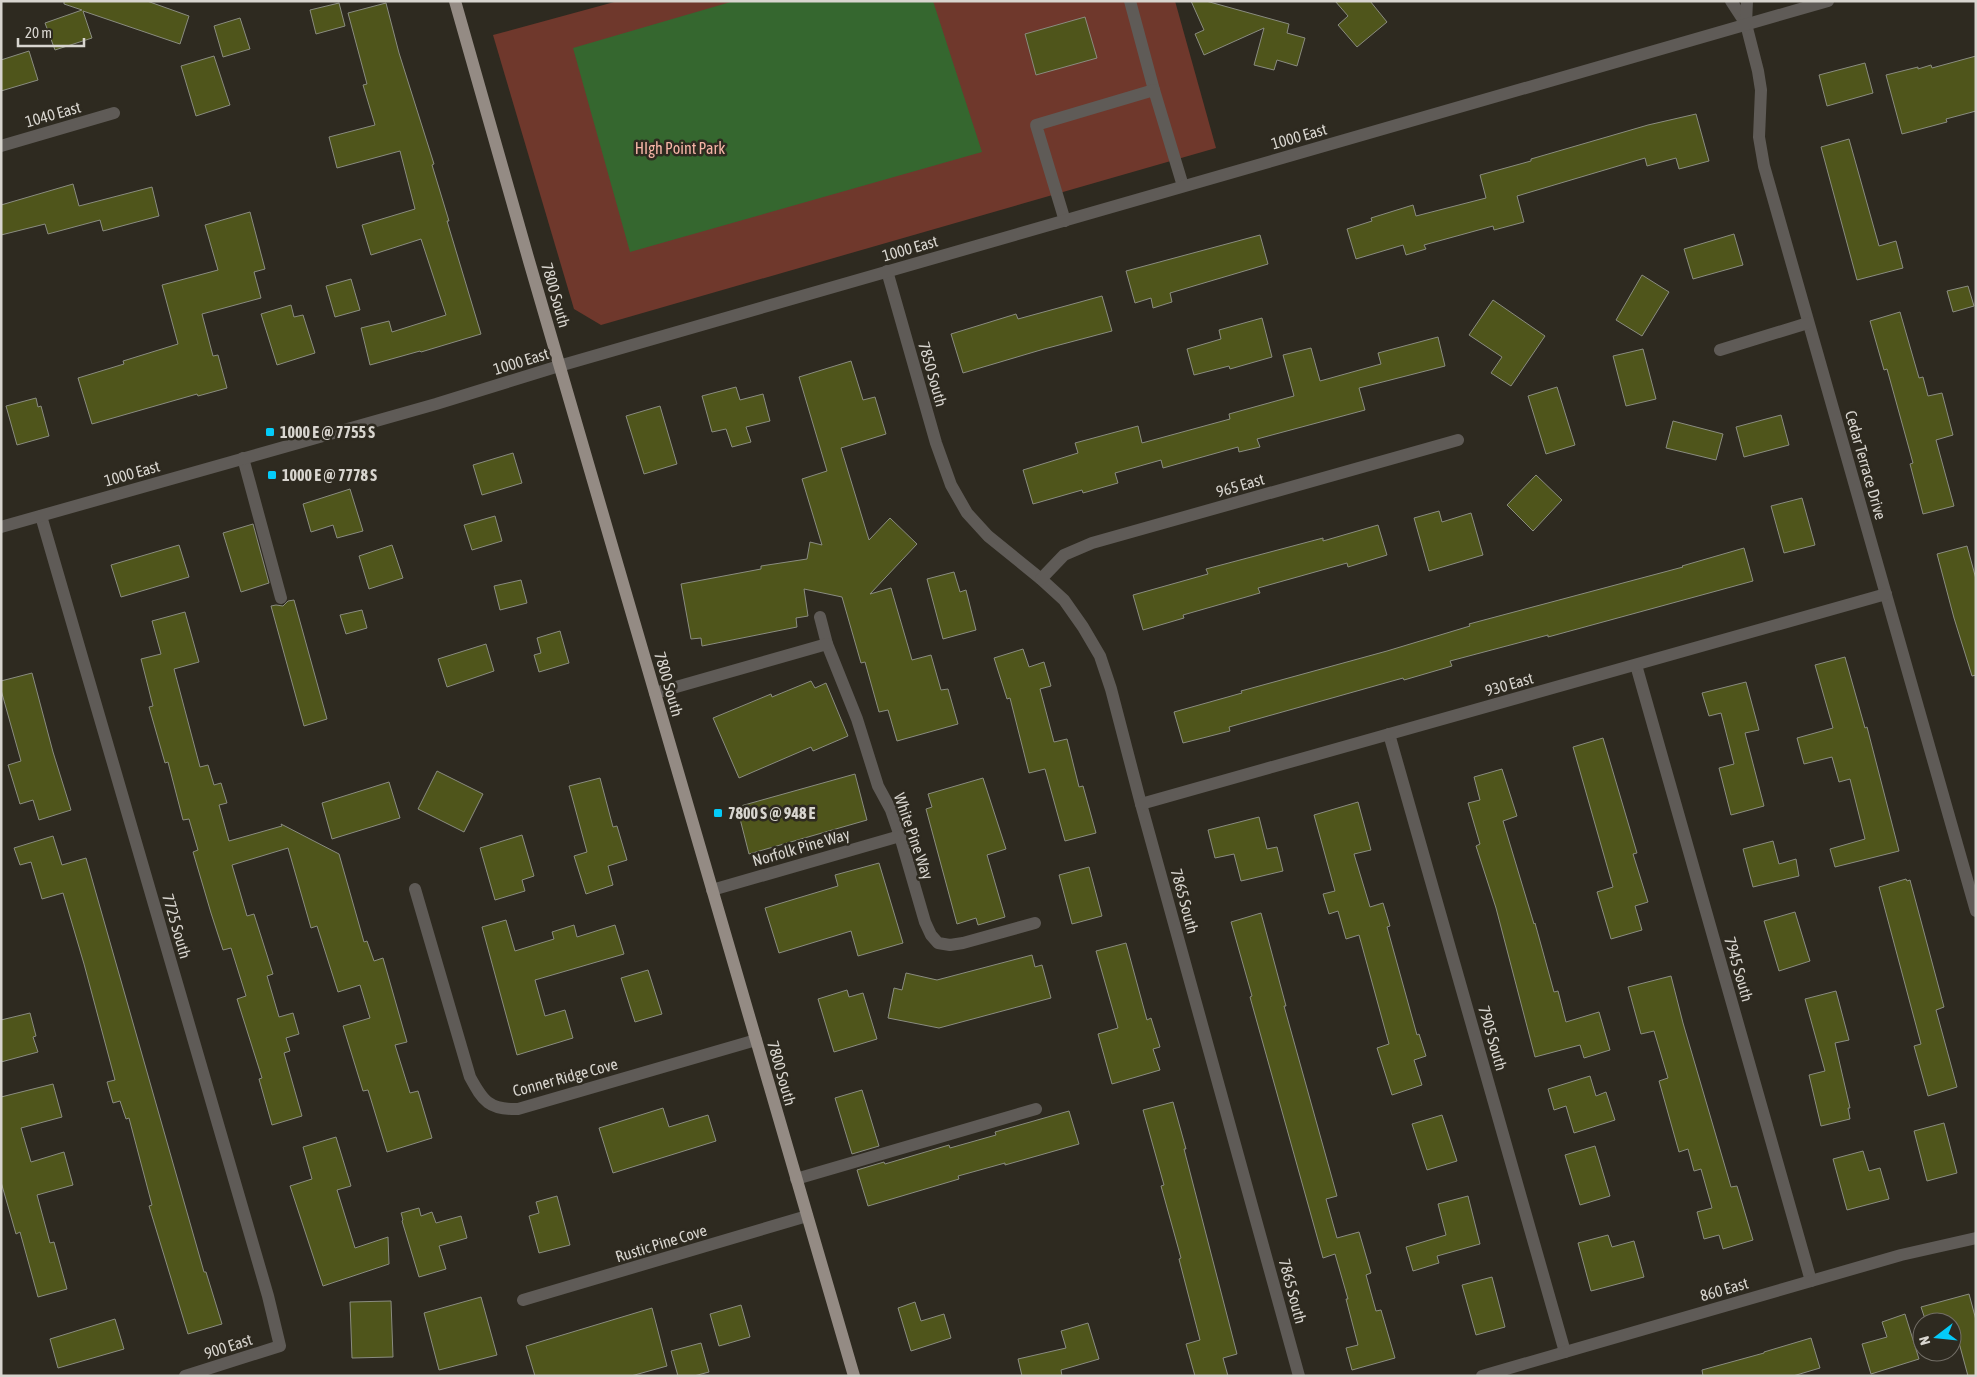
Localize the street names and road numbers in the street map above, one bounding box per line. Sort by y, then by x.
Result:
street label: 1040 East [23,97,83,130]
street label: 1000 East [1269,119,1329,152]
street label: 1000 East [880,231,940,264]
street label: 7800 South [538,261,574,329]
street label: 7850 South [915,340,951,408]
street label: 1000 East [491,344,551,378]
street label: Cedar Terrace Drive [1842,408,1890,522]
street label: 1000 East [102,456,162,489]
street label: 965 East [1214,469,1267,500]
street label: 7800 South [651,650,687,718]
street label: 930 East [1483,668,1536,699]
street label: White Pine Way [890,790,937,882]
street label: Norfolk Pine Way [750,824,852,870]
street label: 7865 South [1168,867,1202,935]
street label: 7725 South [159,892,195,960]
street label: 7945 South [1721,935,1757,1003]
street label: 7905 South [1475,1004,1511,1072]
street label: 7800 South [764,1039,800,1107]
street label: Conner Ridge Cove [511,1054,620,1101]
street label: Rustic Pine Cove [613,1221,709,1265]
street label: 7865 South [1276,1257,1310,1325]
street label: 860 East [1698,1273,1751,1304]
street label: 900 East [202,1330,255,1362]

